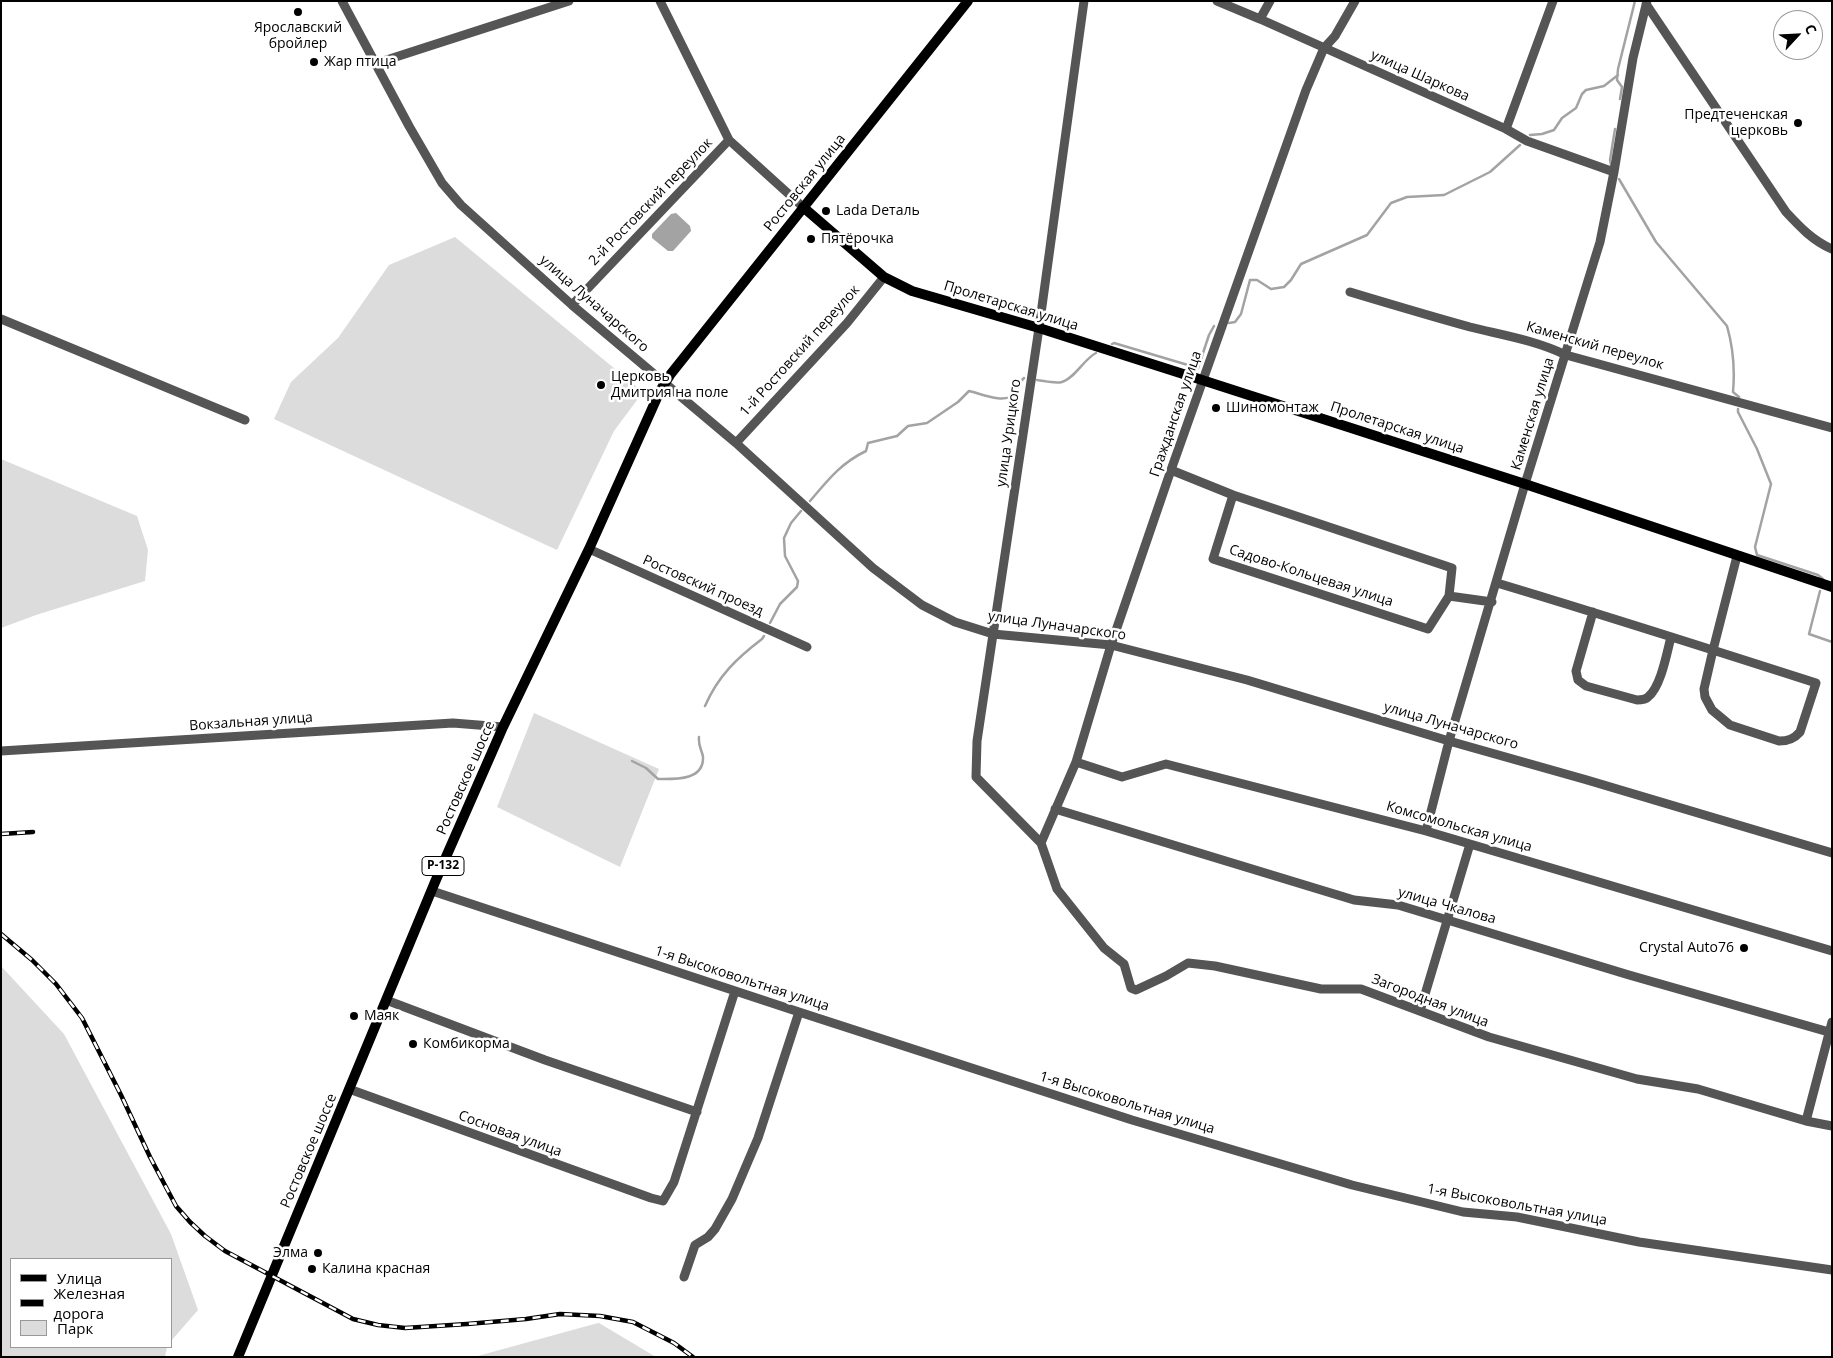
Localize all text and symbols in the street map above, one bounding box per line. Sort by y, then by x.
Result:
marker: Ярославский бройлер [292,6,304,18]
north arrow [1773,10,1823,60]
place label: Ярославский бройлер [254,20,342,52]
text: С [1801,21,1822,37]
street label: улица Шаркова [1368,47,1472,105]
place label: Жар птица [324,54,396,70]
marker: Жар птица [308,56,320,68]
place label: Предтеченская церковь [1684,107,1788,140]
marker: Предтеченская церковь [1792,117,1804,129]
street label: Ростовская улица [761,131,849,235]
street label: 2-й Ростовский переулок [586,135,716,269]
place label: Lada Dеталь [836,203,920,219]
marker: Lada Dеталь [820,205,832,217]
place label: Пятёрочка [821,231,894,247]
marker: Пятёрочка [805,233,817,245]
street label: улица Луначарского [536,252,652,356]
street label: Пролетарская улица [942,278,1080,334]
street label: 1-й Ростовский переулок [737,282,863,420]
street label: Каменский переулок [1524,318,1666,374]
street label: Гражданская улица [1147,349,1205,479]
street label: Каменская улица [1508,356,1558,472]
place label: Церковь Дмитрия на поле [611,369,728,402]
street label: улица Урицкого [993,378,1025,488]
marker: Церковь Дмитрия на поле [595,379,607,391]
street label: Пролетарская улица [1328,398,1466,458]
place label: Шиномонтаж [1226,400,1319,416]
marker: Шиномонтаж [1210,402,1222,414]
street label: Садово-Кольцевая улица [1227,542,1395,610]
street label: Ростовский проезд [640,552,766,620]
street label: улица Луначарского [987,608,1127,644]
street label: улица Луначарского [1382,699,1520,753]
street label: Вокзальная улица [189,709,313,735]
street label: Ростовское шоссе [433,719,499,837]
street label: Комсомольская улица [1384,798,1534,856]
road number: Р-132 [422,856,464,876]
street label: улица Чкалова [1396,884,1498,928]
place label: Crystal Auto76 [1639,940,1734,956]
marker: Crystal Auto76 [1738,942,1750,954]
street label: 1-я Высоковольтная улица [653,943,831,1015]
street label: Загородная улица [1369,971,1491,1031]
place label: Маяк [364,1008,399,1024]
marker: Маяк [348,1010,360,1022]
place label: Комбикорма [423,1036,510,1052]
marker: Комбикорма [407,1038,419,1050]
street label: 1-я Высоковольтная улица [1037,1068,1217,1138]
street label: Ростовское шоссе [277,1091,341,1211]
street label: Сосновая улица [456,1107,564,1161]
street label: 1-я Высоковольтная улица [1426,1181,1608,1229]
place label: Элма [273,1245,308,1261]
marker: Элма [312,1247,324,1259]
legend [10,1258,172,1348]
place label: Калина красная [322,1261,430,1277]
marker: Калина красная [306,1263,318,1275]
text: Улица [57,1268,102,1288]
text: Железная дорога [54,1283,125,1323]
text: Парк [57,1318,93,1338]

